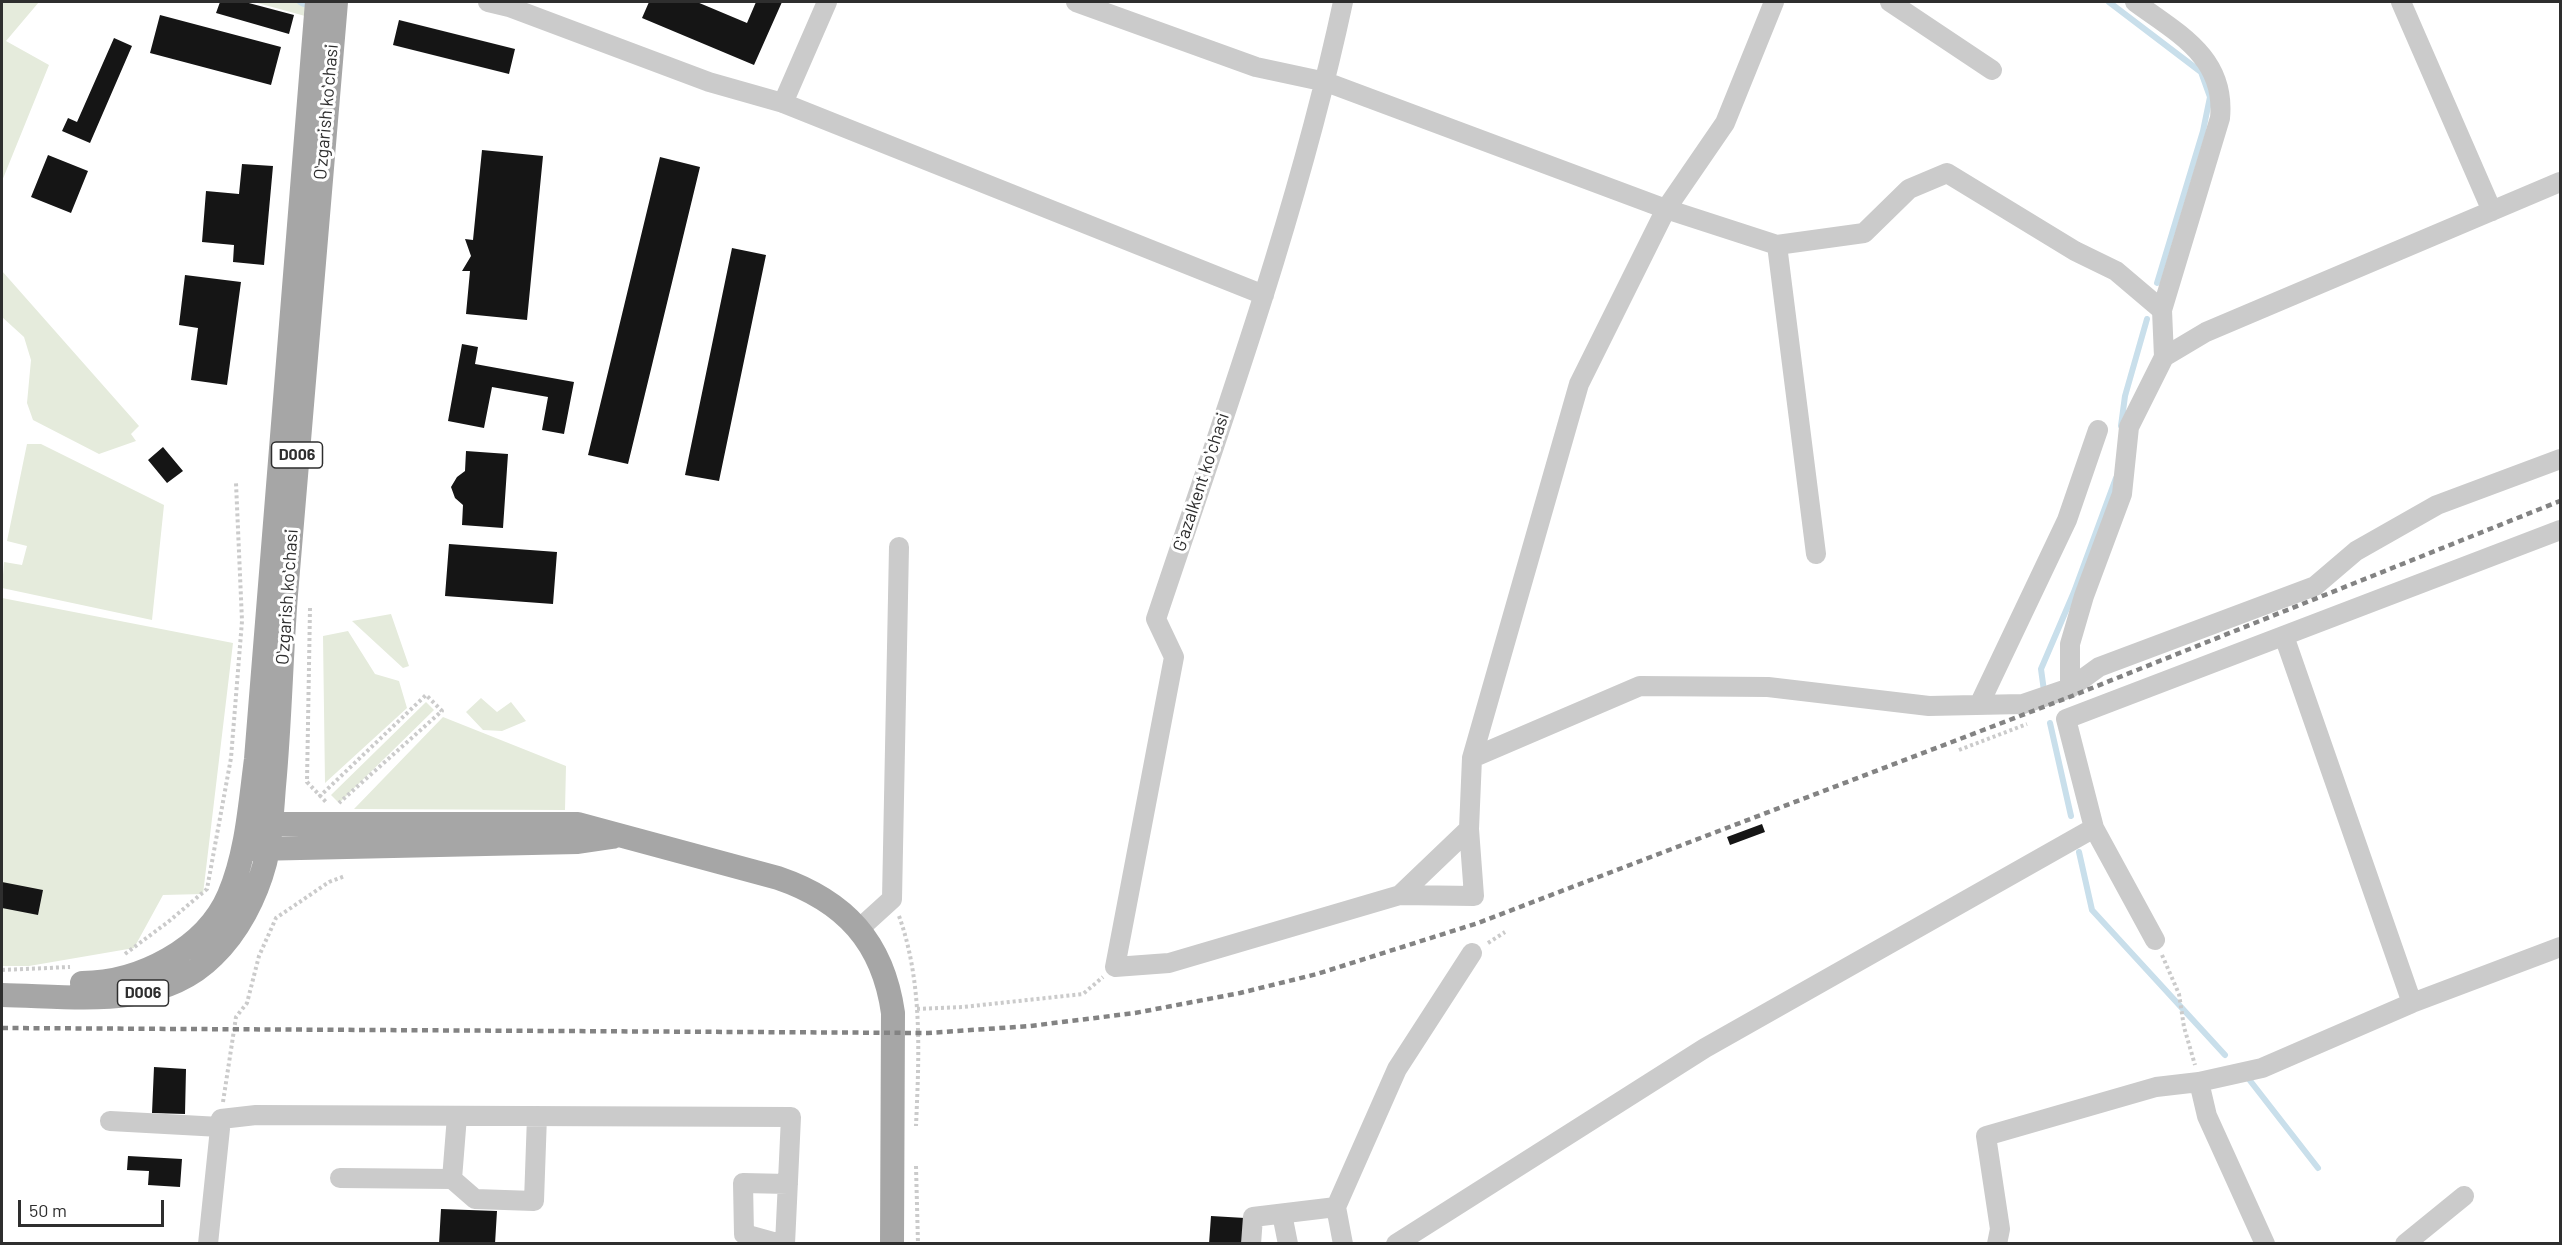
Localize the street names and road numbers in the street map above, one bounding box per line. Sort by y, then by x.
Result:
street label: Oʻzgarish koʻchasi [309,43,343,181]
street label: Gʻazalkent koʻchasi [1168,410,1234,554]
road number: D006 [272,442,322,468]
street label: Oʻzgarish koʻchasi [271,528,303,666]
road number: D006 [118,980,168,1006]

